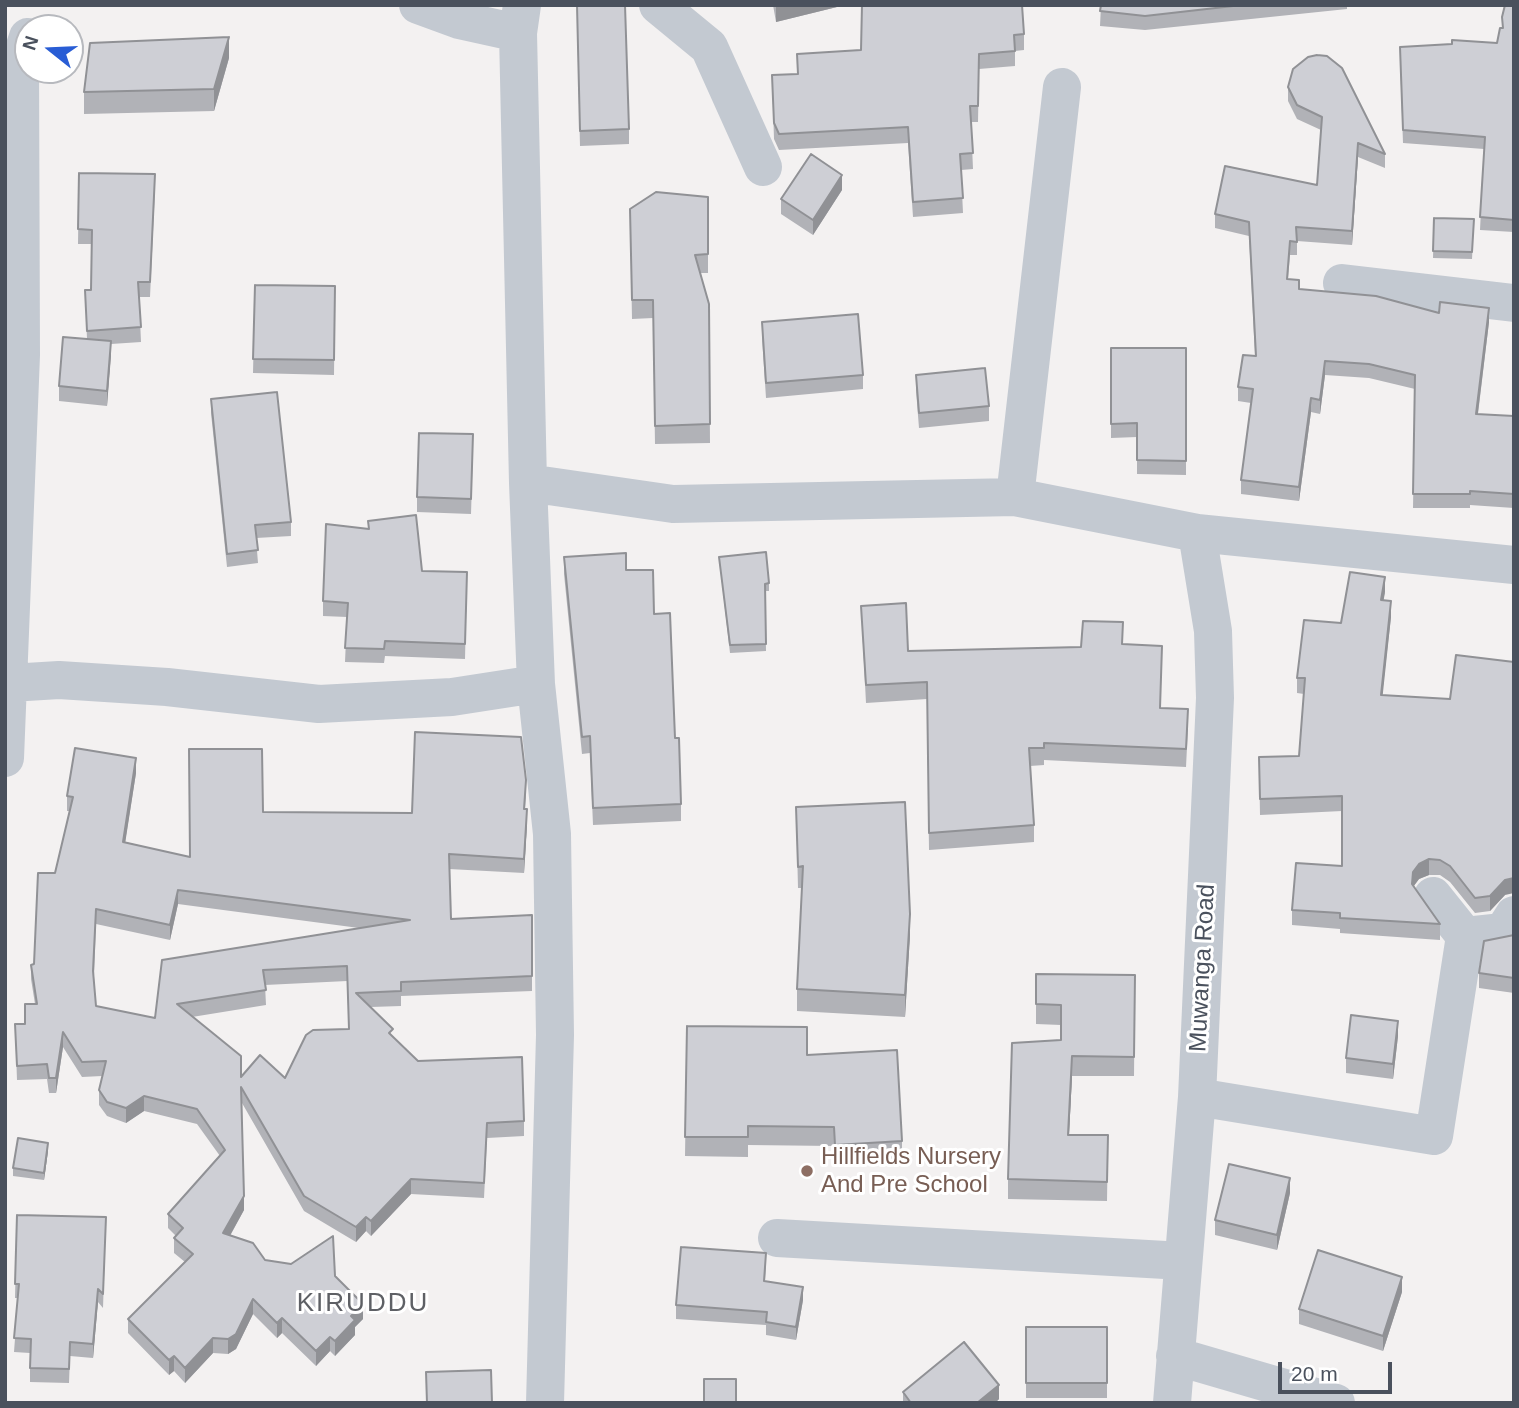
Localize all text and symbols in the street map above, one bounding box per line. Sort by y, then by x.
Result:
north arrow [14,14,84,84]
text: N [18,33,43,53]
street label: Muwanga Road [1184,883,1222,1053]
place label: Hillfields Nursery And Pre School [821,1143,1001,1199]
marker: Hillfields Nursery And Pre School [799,1163,815,1179]
district label: KIRUDDU [298,1288,428,1320]
scale bar [1281,1348,1395,1392]
text: 20 m [1291,1362,1338,1385]

